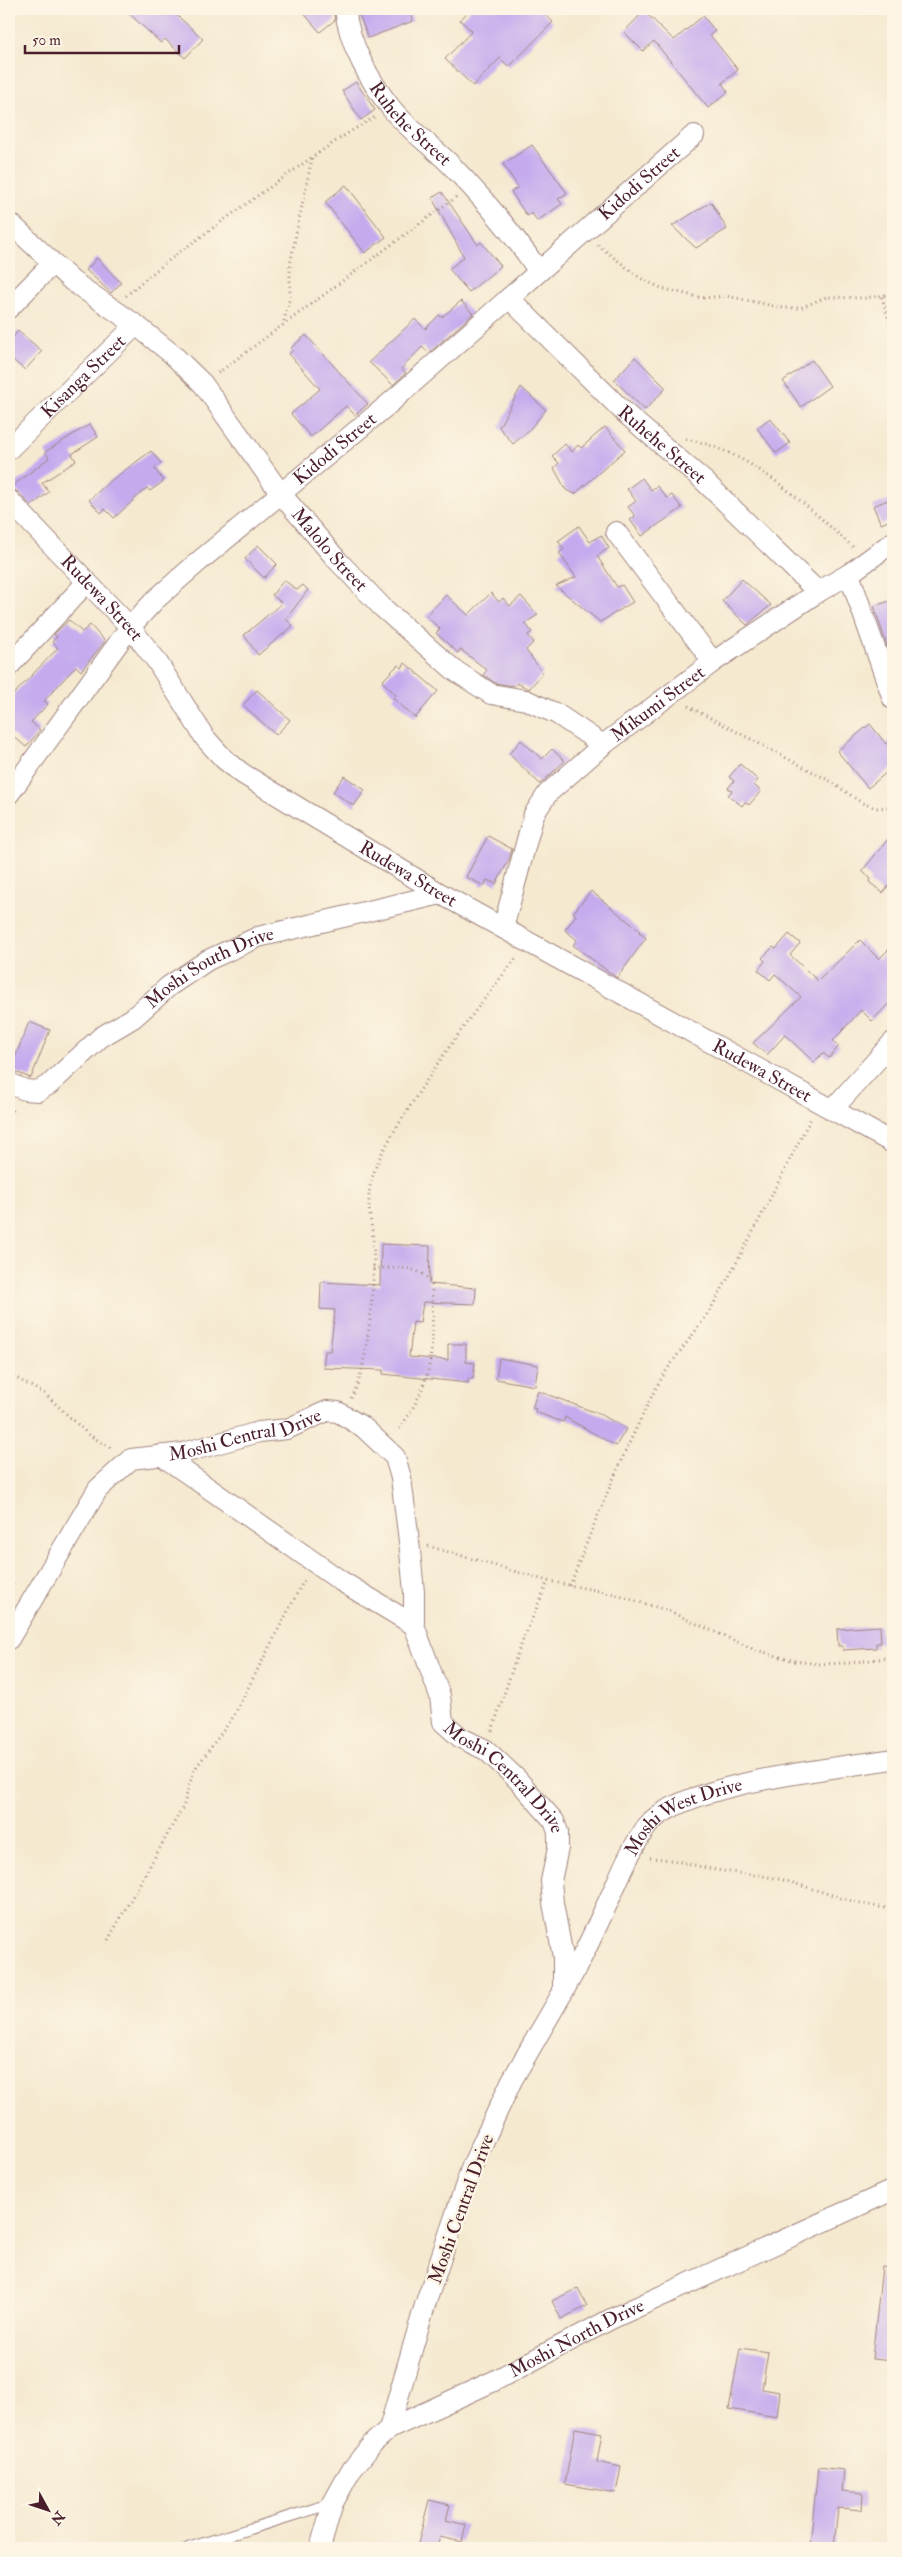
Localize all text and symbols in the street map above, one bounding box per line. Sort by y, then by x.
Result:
scale bar [25,22,179,54]
text: 50 m [32,31,61,50]
street label: Ruhehe Street [364,77,457,171]
street label: Kidodi Street [593,141,685,226]
street label: Kisanga Street [36,330,131,423]
street label: Ruhehe Street [613,400,711,489]
street label: Kidodi Street [288,407,381,490]
street label: Malolo Street [286,503,373,597]
street label: Rudewa Street [56,550,148,646]
street label: Mikumi Street [606,660,710,747]
street label: Rudewa Street [355,835,461,912]
street label: Moshi South Drive [140,922,276,1014]
street label: Rudewa Street [708,1034,816,1108]
street label: Moshi Central Drive [167,1403,325,1467]
street label: Moshi Central Drive [438,1716,569,1836]
street label: Moshi West Drive [619,1772,745,1860]
street label: Moshi Central Drive [423,2131,499,2287]
street label: Moshi North Drive [505,2293,648,2383]
north arrow [22,2484,72,2534]
text: N [47,2507,69,2529]

